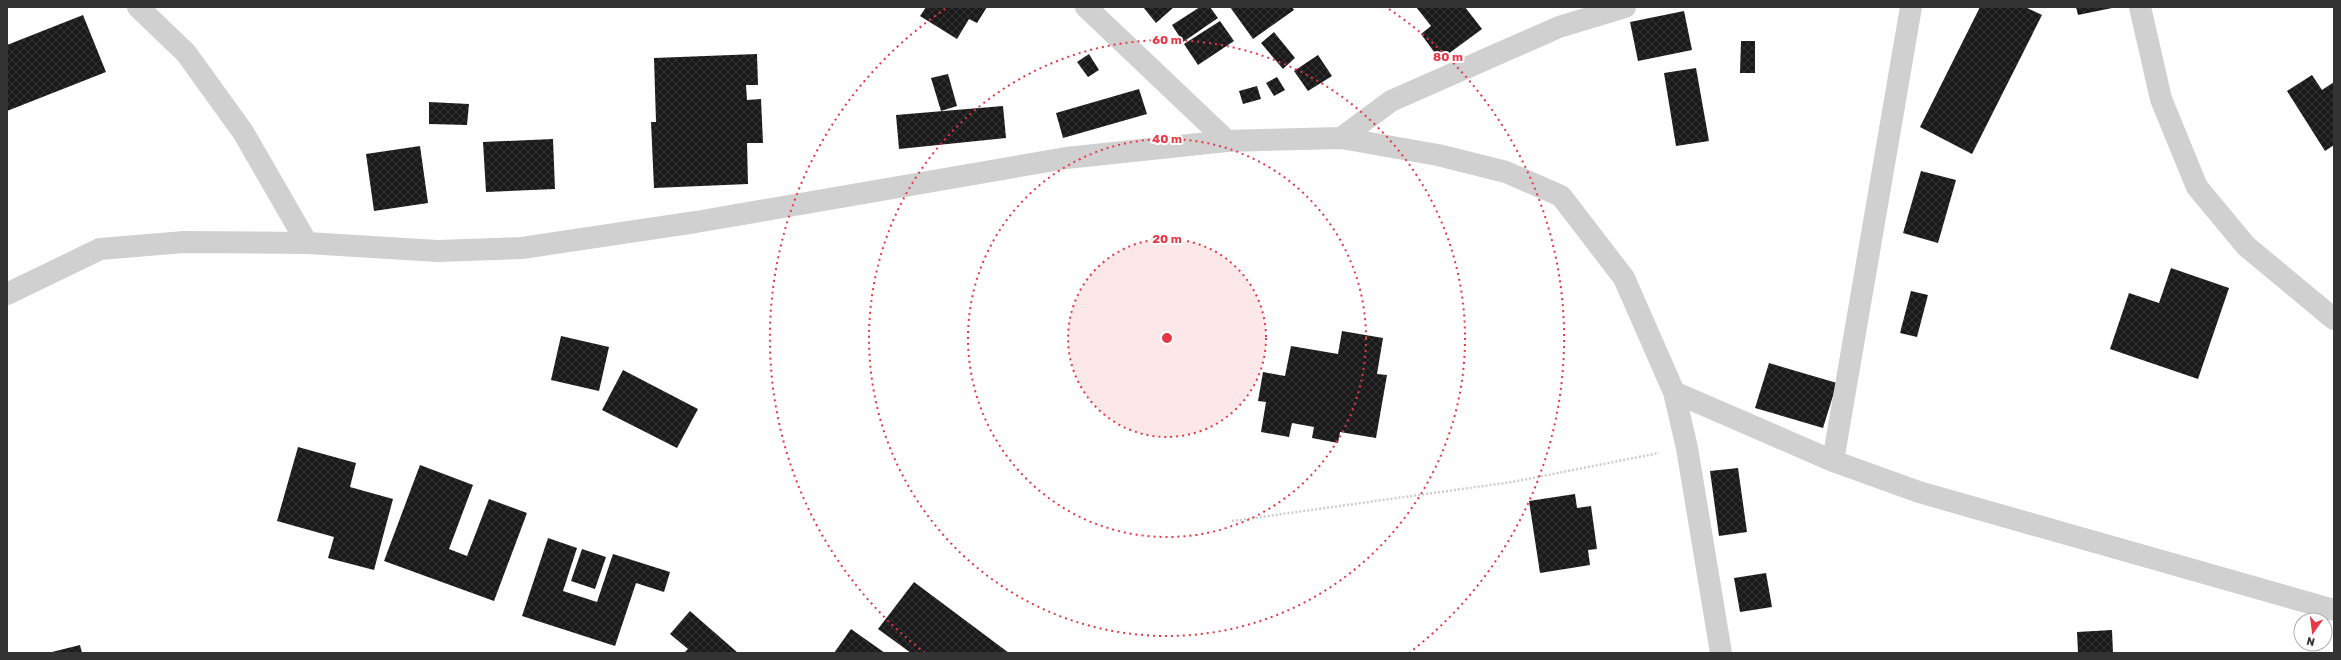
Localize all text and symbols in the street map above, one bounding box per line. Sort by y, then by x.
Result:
text: 60 m [1152,33,1182,47]
text: 80 m [1433,50,1463,64]
text: 40 m [1152,132,1182,146]
text: 20 m [1152,232,1182,246]
centre of rings [1160,331,1174,345]
north arrow [2293,612,2333,652]
text: N [2305,634,2316,648]

